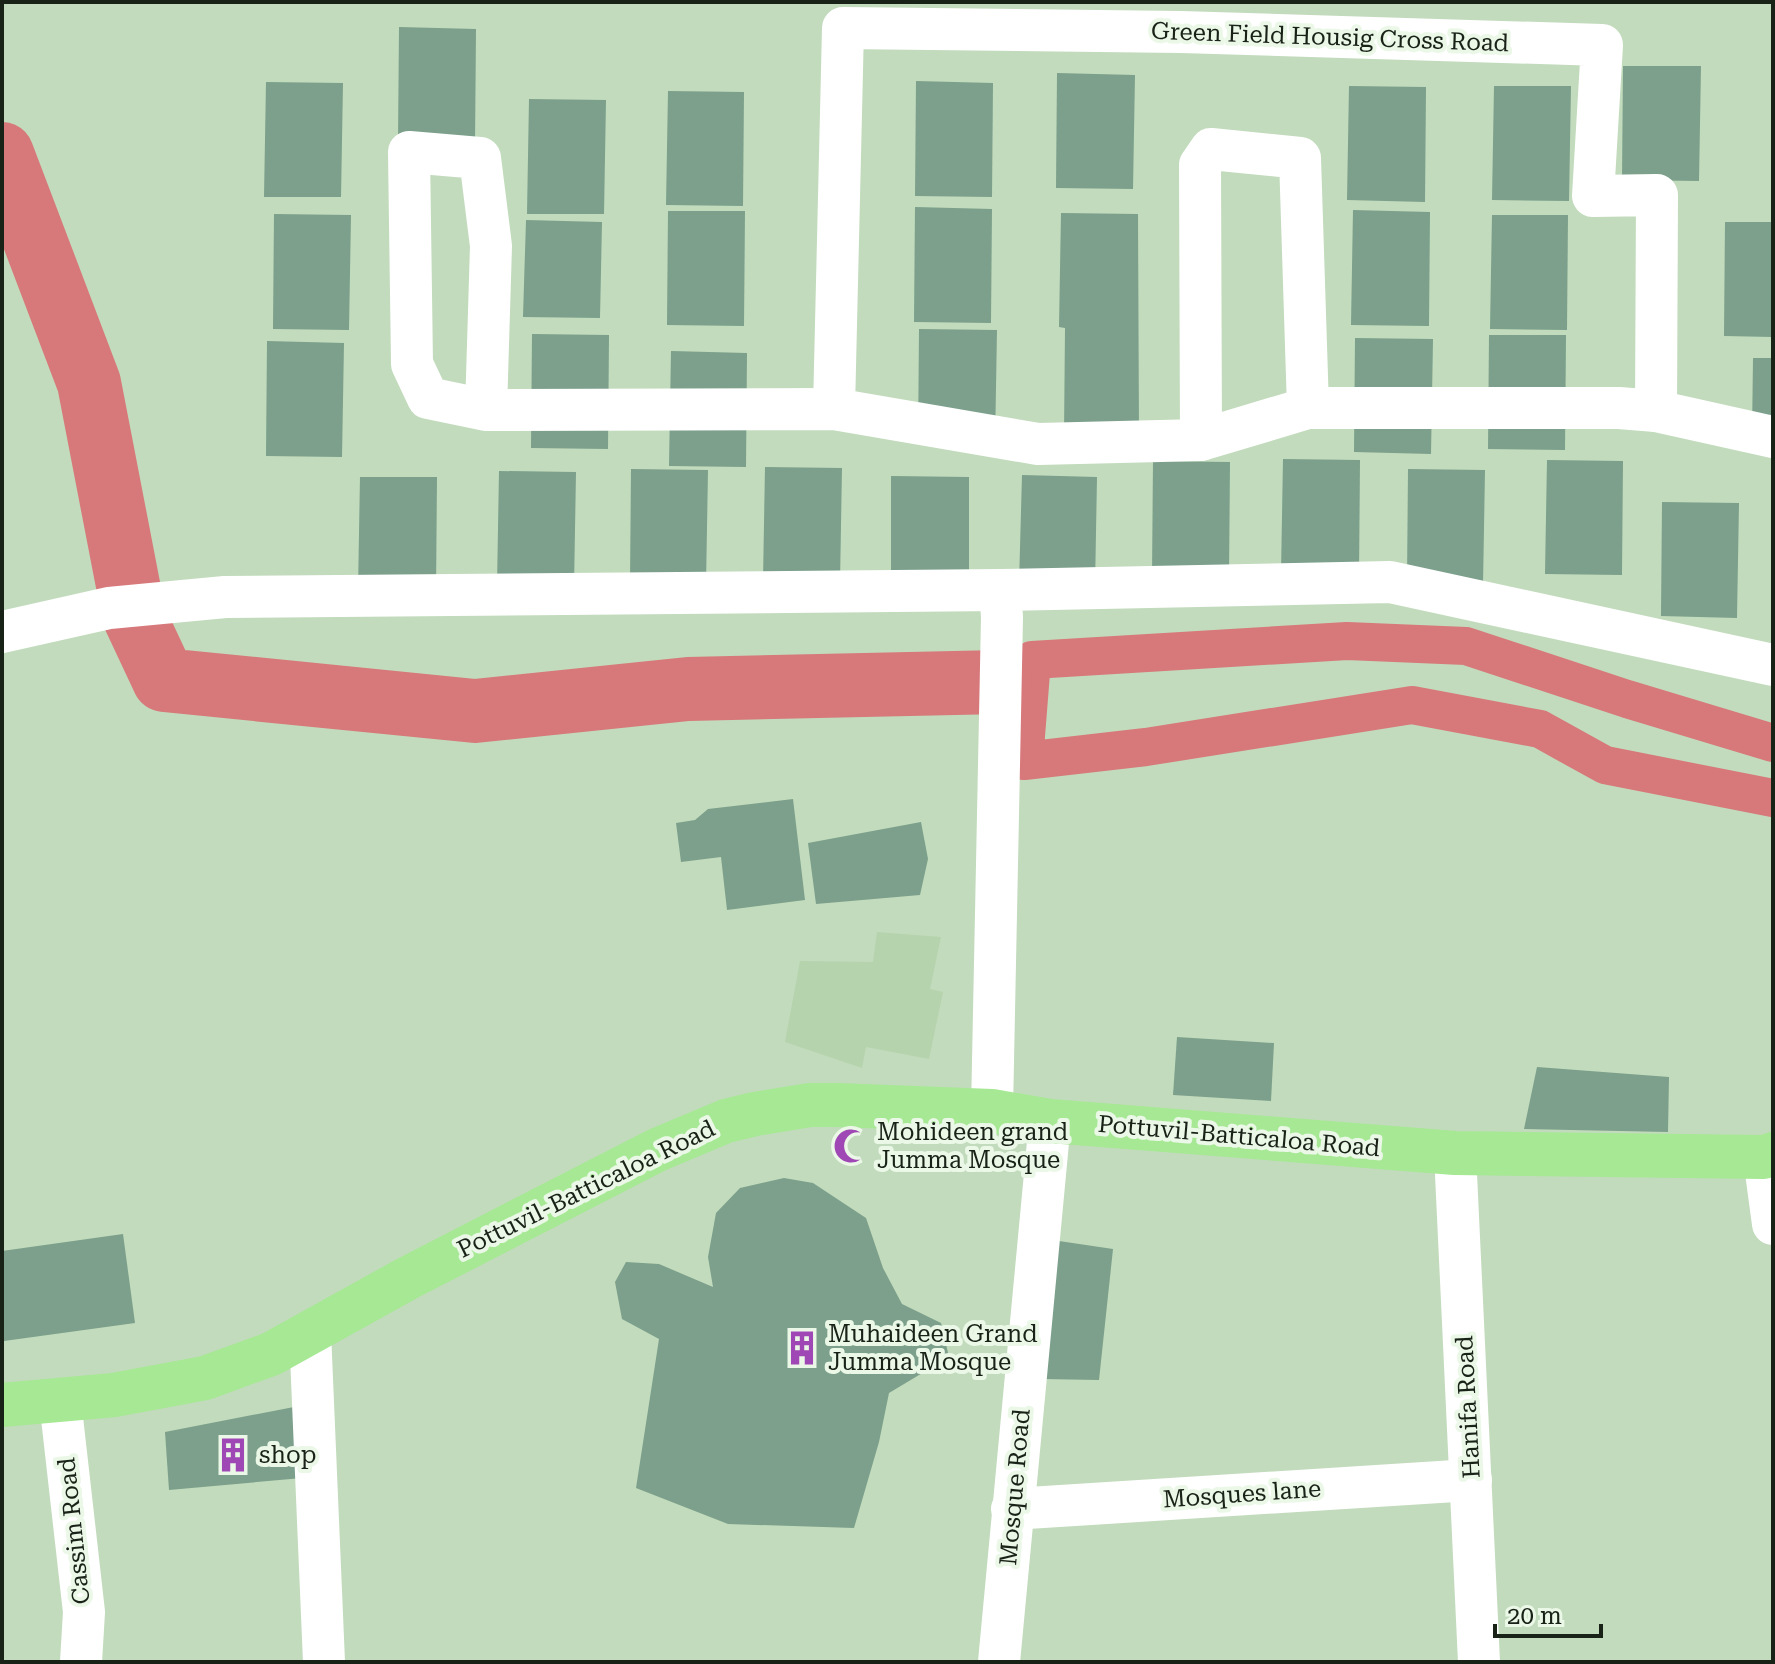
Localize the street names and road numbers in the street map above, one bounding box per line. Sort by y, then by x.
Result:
street label: Green Field Housig Cross Road [1151,17,1509,57]
street label: Pottuvil-Batticaloa Road [1097,1110,1381,1162]
street label: Pottuvil-Batticaloa Road [453,1114,719,1264]
street label: Hanifa Road [1450,1335,1486,1479]
street label: Mosque Road [994,1408,1036,1566]
street label: Cassim Road [52,1456,96,1606]
street label: Mosques lane [1162,1475,1322,1513]

